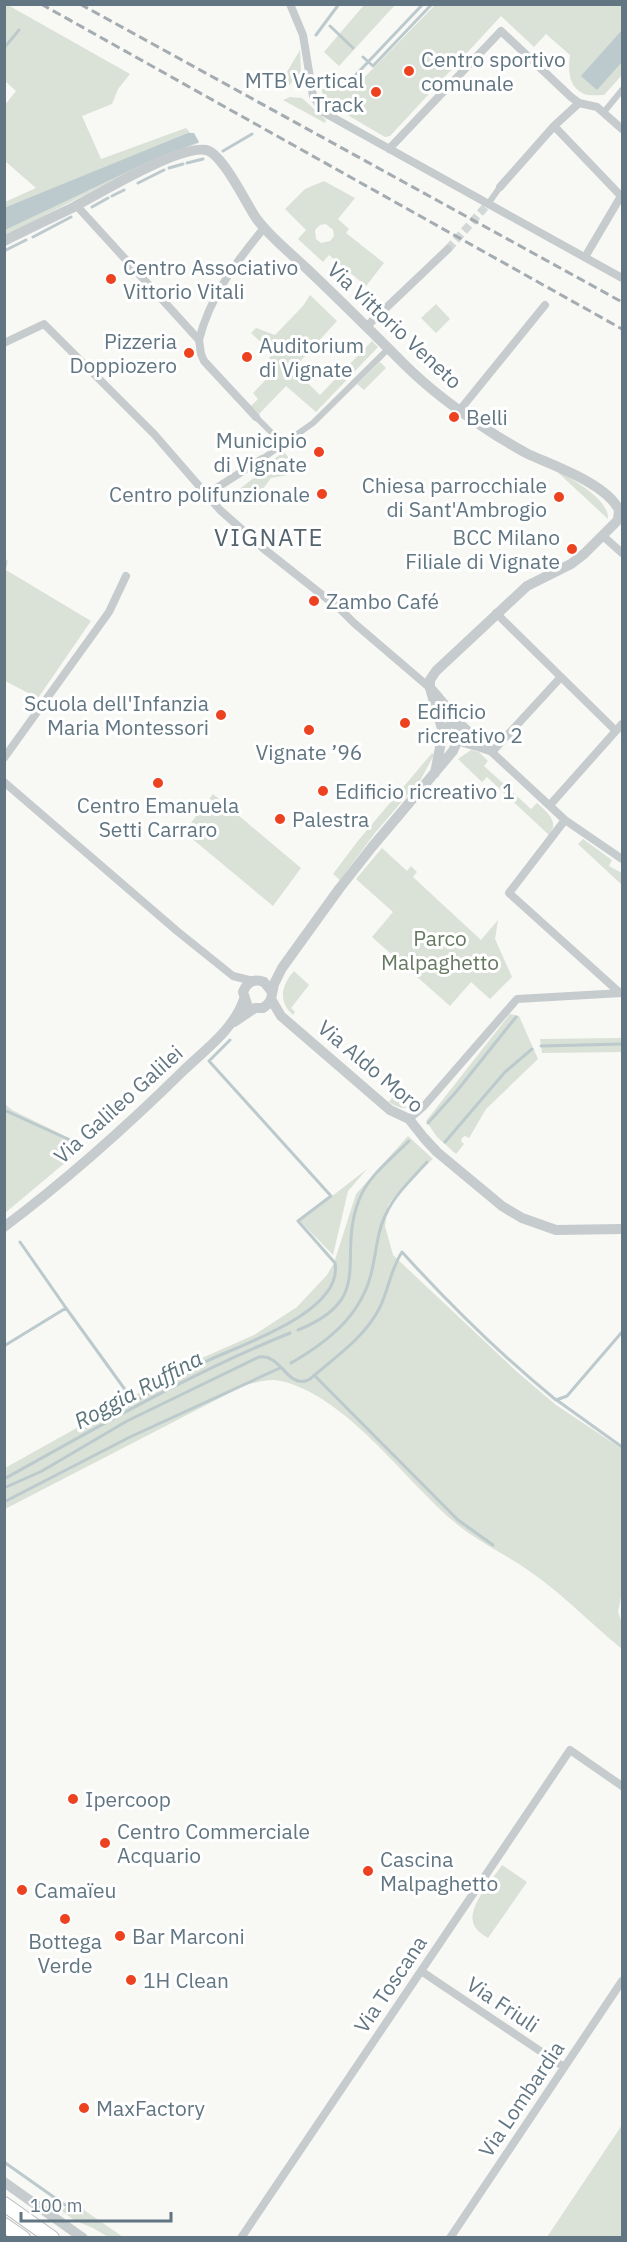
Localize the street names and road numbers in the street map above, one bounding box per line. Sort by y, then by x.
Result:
street label: Via Vittorio Veneto [322,255,468,395]
street label: Via Aldo Moro [312,1013,430,1119]
street label: Via Galileo Galilei [48,1039,188,1169]
street label: Via Toscana [347,1930,433,2038]
street label: Via Friuli [461,1970,545,2038]
street label: Via Lombardia [472,2036,570,2162]

